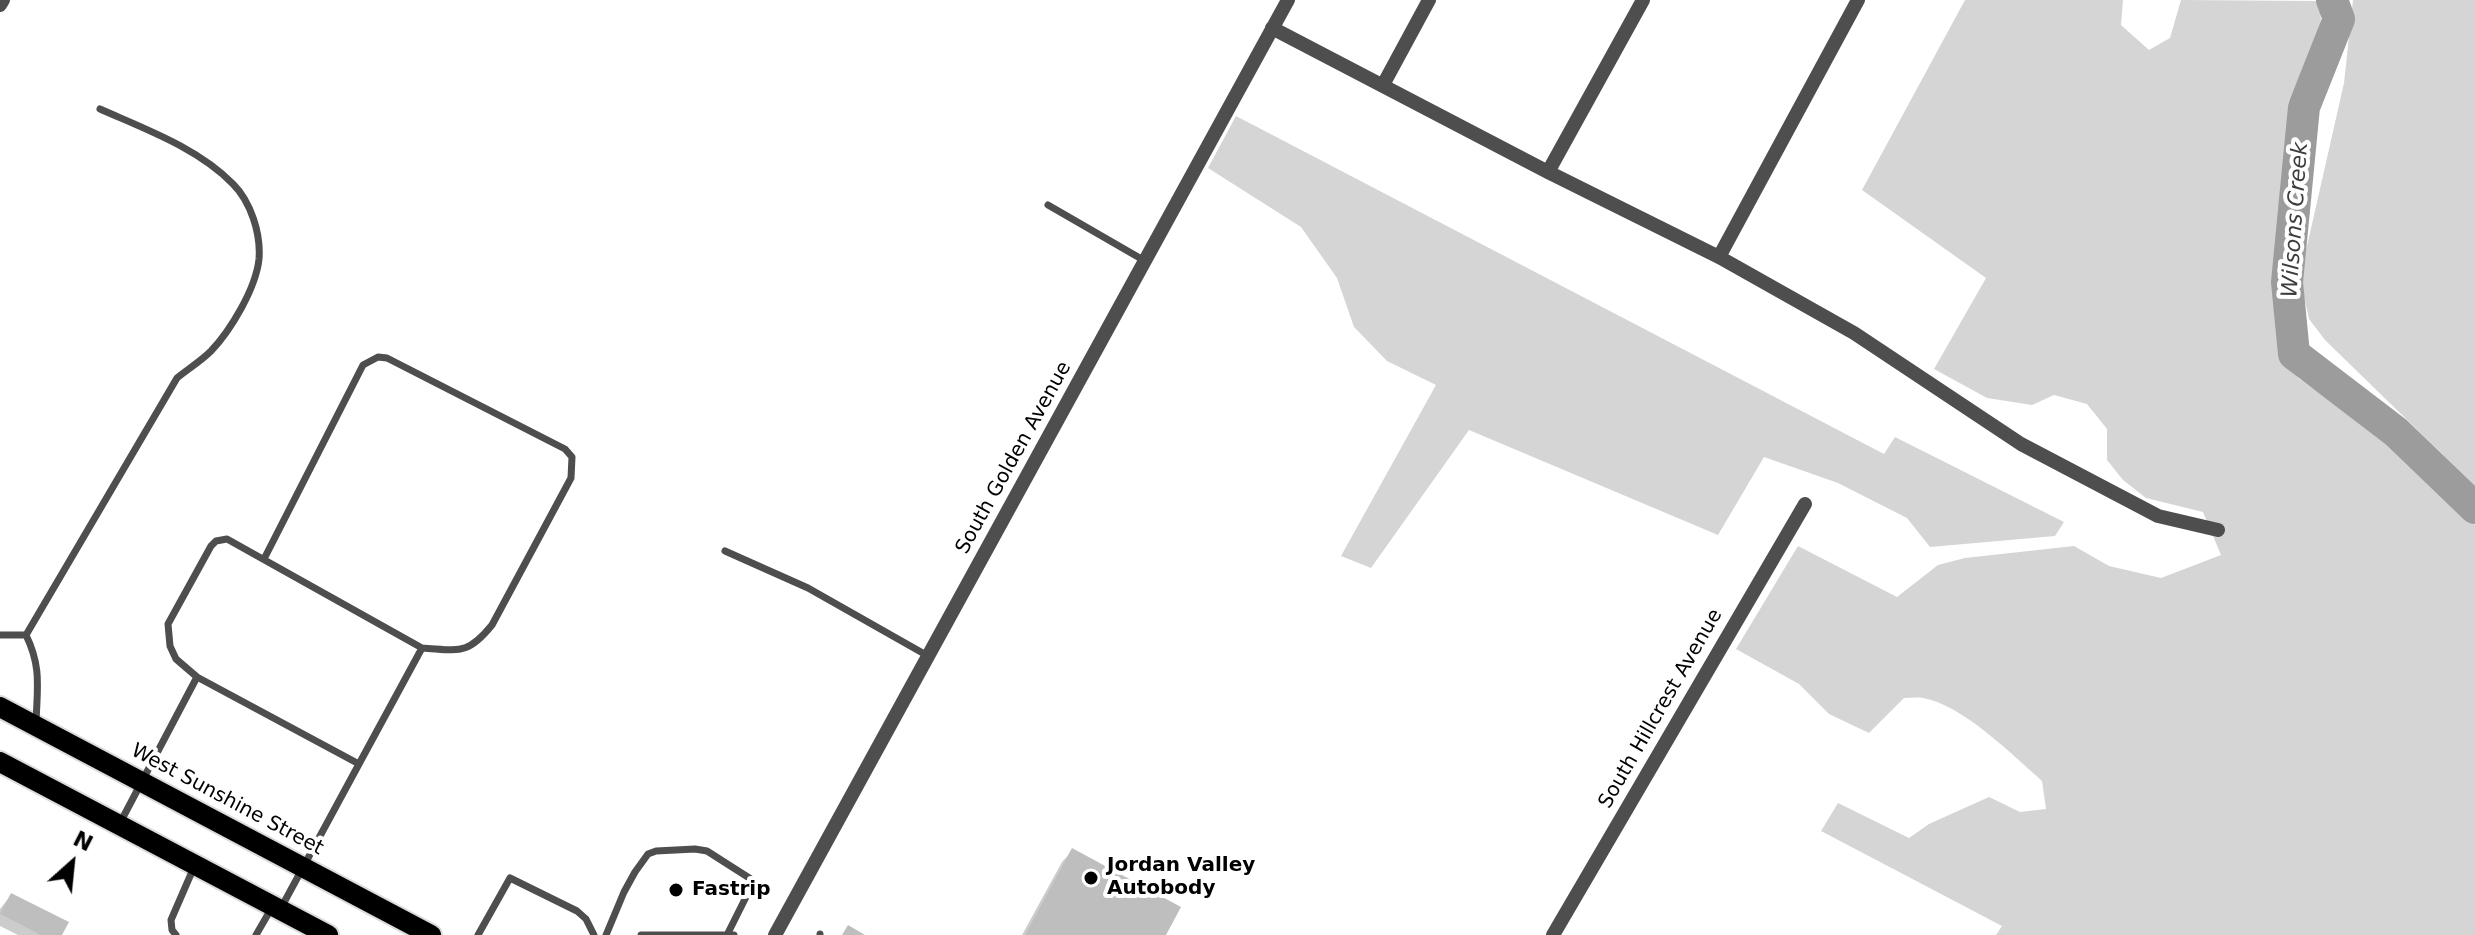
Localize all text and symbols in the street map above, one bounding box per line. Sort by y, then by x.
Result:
water label: Wilsons Creek [2277,142,2315,298]
street label: South Golden Avenue [951,358,1077,558]
street label: South Hillcrest Avenue [1594,605,1728,813]
street label: West Sunshine Street [127,739,327,861]
north arrow [32,823,112,903]
text: N [69,826,97,856]
place label: Jordan Valley Autobody [1107,854,1255,901]
marker: Jordan Valley Autobody [1082,869,1100,887]
place label: Fastrip [692,878,770,902]
marker: Fastrip [667,881,685,899]

